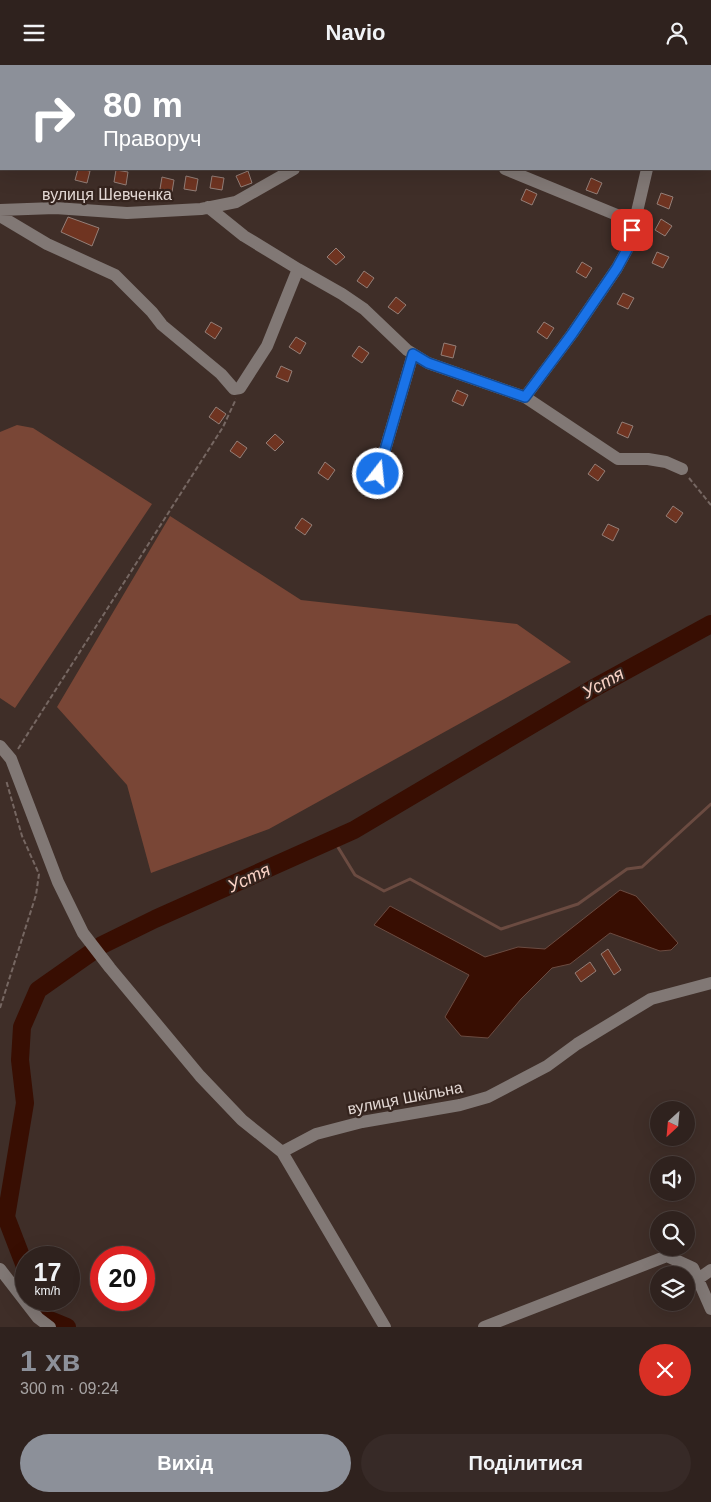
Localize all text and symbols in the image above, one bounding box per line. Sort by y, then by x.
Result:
icon: menu [20,19,48,47]
icon: person [663,19,691,47]
text: Navio [326,20,385,45]
icon: right [20,85,85,150]
text: 80 m [103,85,183,124]
text: Праворуч [103,126,201,151]
street label: вулиця Шевченка [42,186,172,203]
pin [611,209,653,251]
icon: arrive [618,216,646,244]
position arrow [351,447,403,499]
water label: Устя [578,663,628,703]
water label: Устя [224,859,274,897]
street label: вулиця Шкільна [346,1078,464,1118]
north arrow [650,1101,695,1146]
map controls [650,1101,695,1311]
button: sound [650,1156,695,1201]
button: search [650,1211,695,1256]
speed limit sign: 20 [90,1246,155,1311]
text: 17 [34,1258,61,1286]
button: layers [650,1266,695,1311]
text: km/h [34,1284,61,1298]
text: 1 хв [20,1344,80,1377]
button: close [639,1344,691,1396]
text: 300 m · 09:24 [20,1380,119,1397]
button: Вихід [20,1434,351,1492]
button: Поділитися [361,1434,691,1492]

